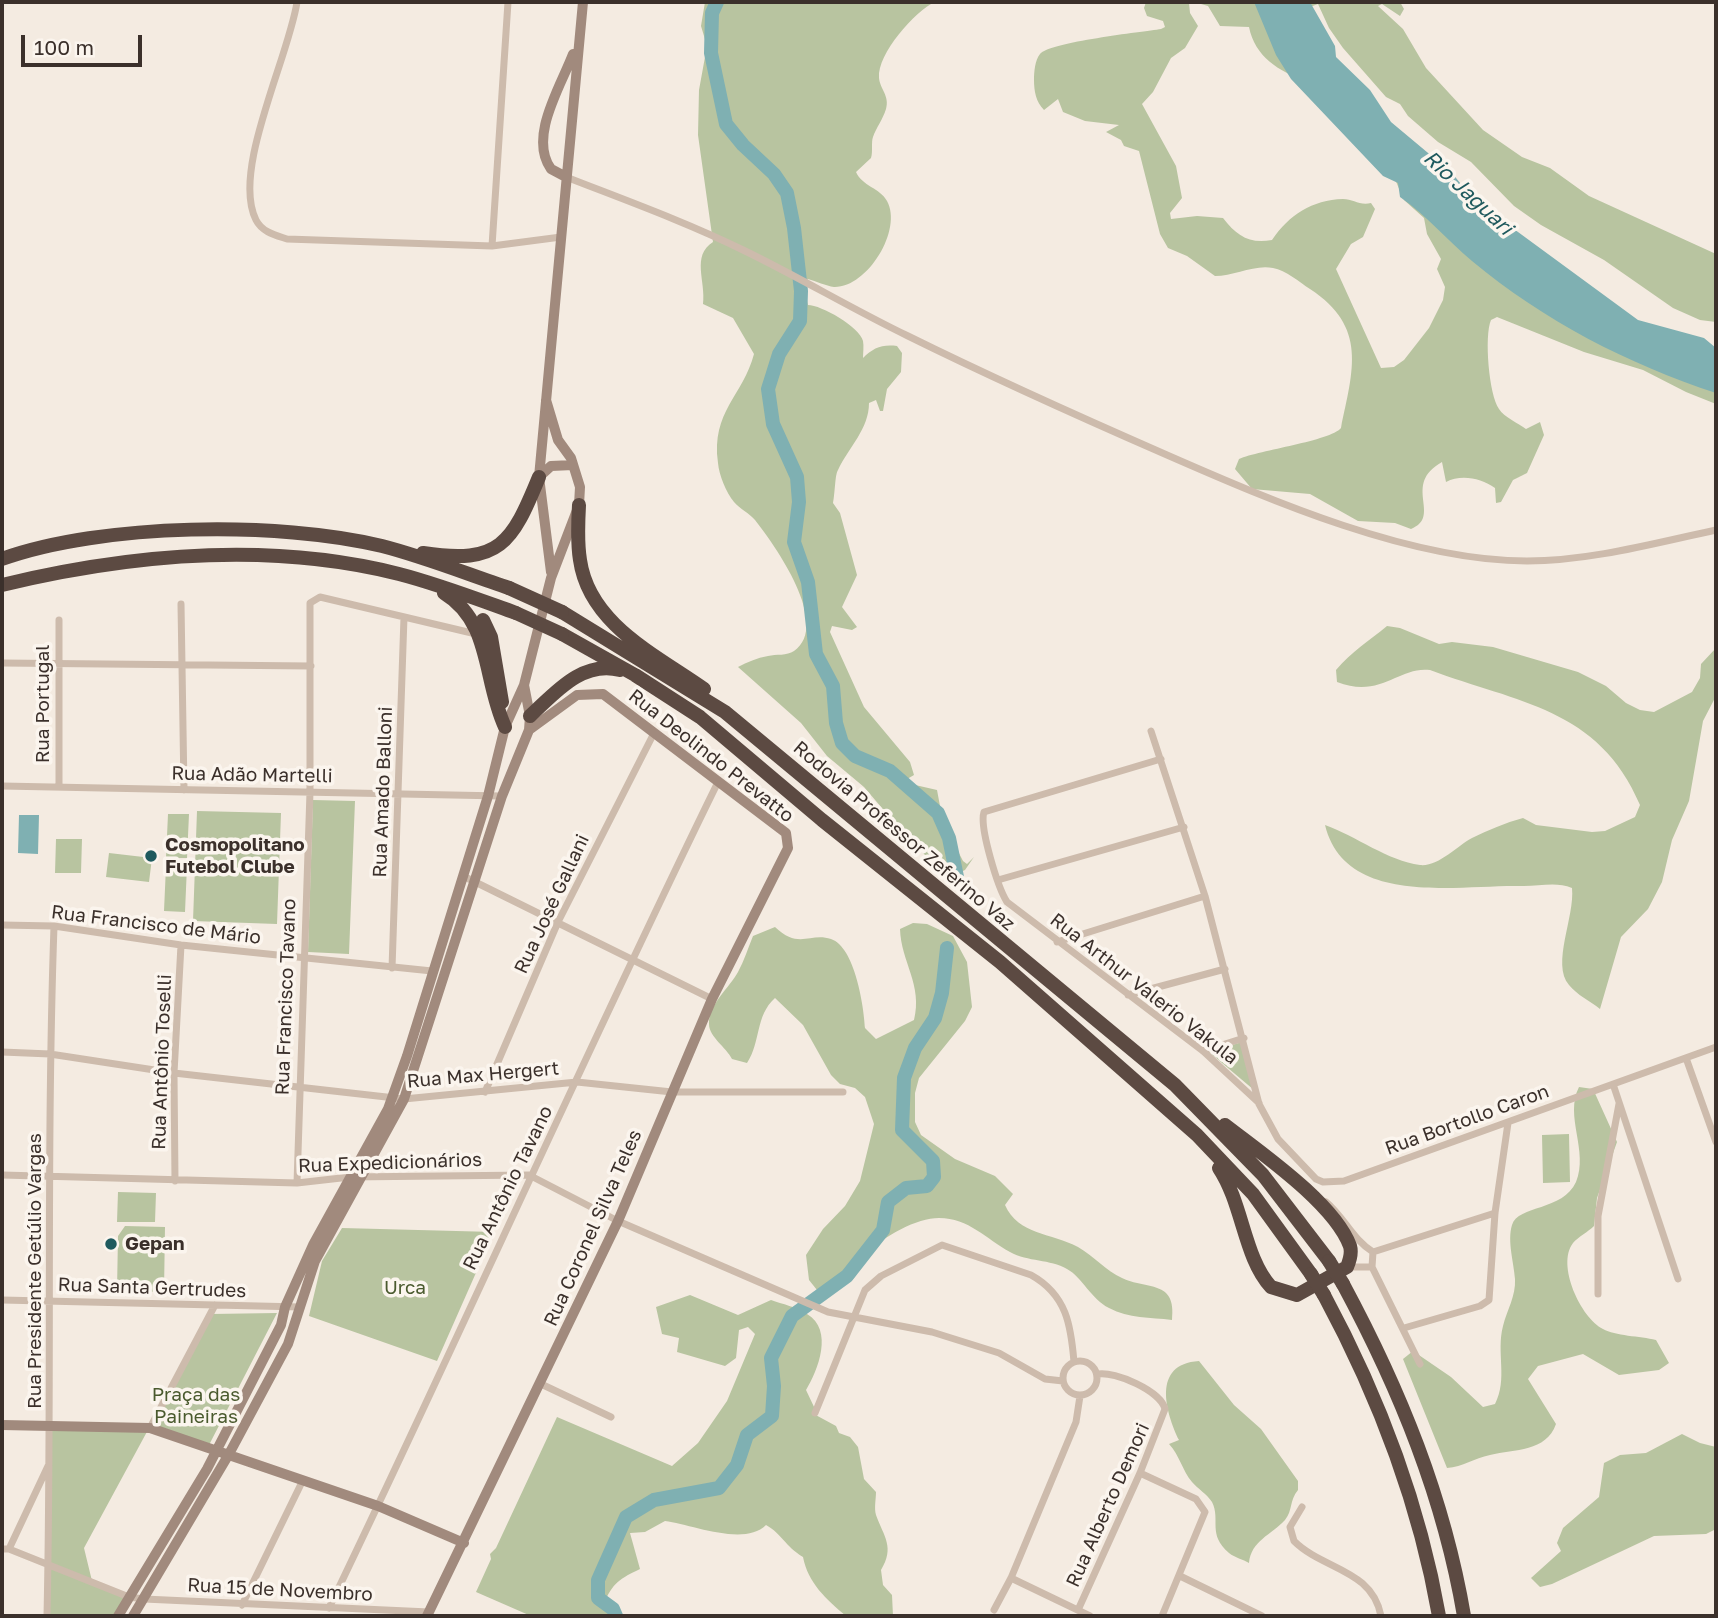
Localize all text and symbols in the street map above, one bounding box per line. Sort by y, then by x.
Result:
scale bar [24,21,145,65]
text: 100 m [34,34,94,60]
water label: Rio Jaguari [1418,145,1518,241]
street label: Rua Portugal [32,645,54,763]
street label: Rua Deolindo Prevatto [624,684,798,828]
street label: Rua Amado Balloni [369,706,397,878]
street label: Rodovia Professor Zeferino Vaz [789,737,1019,935]
street label: Rua Adão Martelli [171,762,333,788]
street label: Rua José Gallani [510,831,594,977]
place label: Cosmopolitano Futebol Clube [165,834,305,878]
marker: Cosmopolitano Futebol Clube [143,848,159,864]
street label: Rua Francisco Tavano [271,898,301,1096]
street label: Rua Francisco de Mário [50,901,262,949]
street label: Rua Arthur Valerio Vakula [1045,909,1243,1069]
street label: Rua Antônio Toselli [148,974,176,1150]
street label: Rua Max Hergert [406,1057,560,1093]
street label: Rua Bortollo Caron [1382,1080,1552,1160]
street label: Rua Antônio Tavano [458,1102,558,1274]
street label: Rua Coronel Silva Teles [539,1126,647,1330]
street label: Rua Presidente Getúlio Vargas [24,1133,46,1409]
street label: Rua Expedicionários [298,1148,482,1178]
place label: Gepan [125,1233,184,1255]
marker: Gepan [103,1236,119,1252]
street label: Rua Santa Gertrudes [57,1273,247,1303]
park label: Urca [384,1277,426,1299]
park label: Praça das Paineiras [152,1384,240,1428]
street label: Rua Alberto Demori [1062,1419,1154,1591]
street label: Rua 15 de Novembro [187,1574,373,1606]

